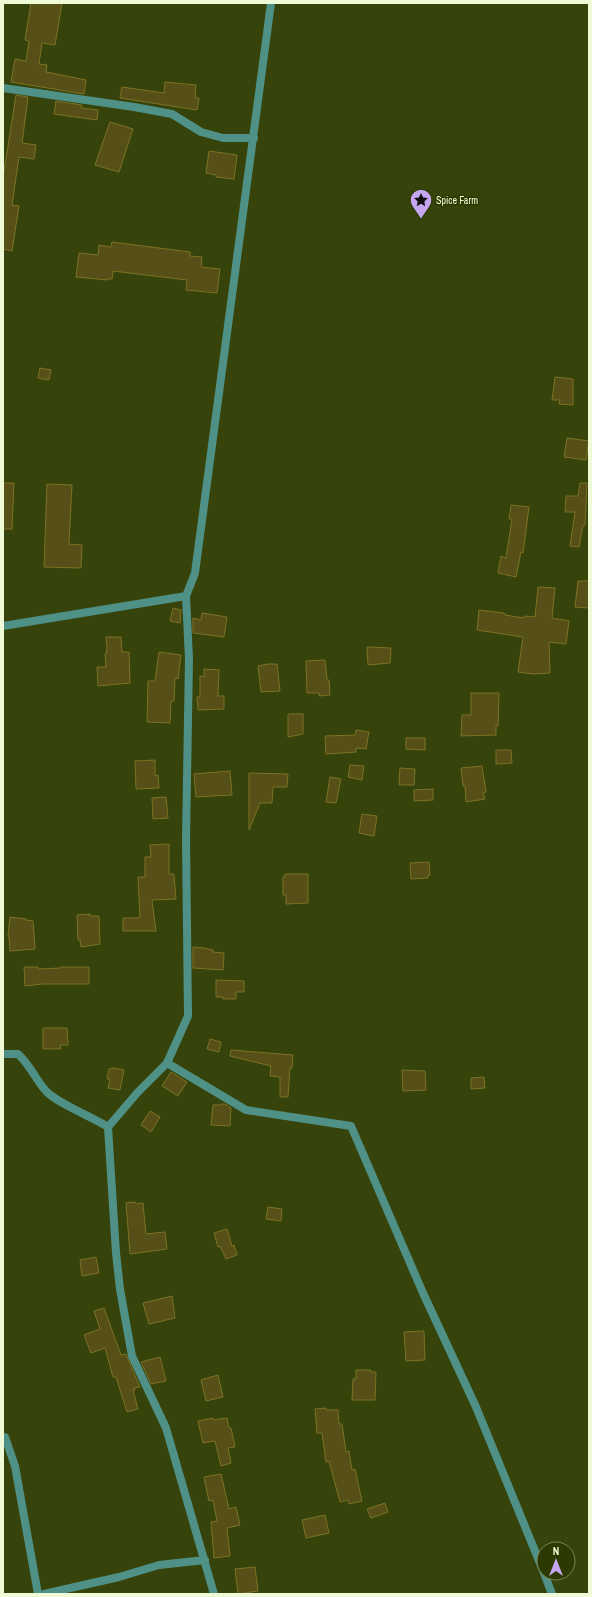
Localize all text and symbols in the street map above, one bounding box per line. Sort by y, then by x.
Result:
place icon: Spice Farm [408,187,434,220]
place label: Spice Farm [436,194,478,207]
north arrow [536,1541,576,1581]
text: N [553,1544,559,1558]

